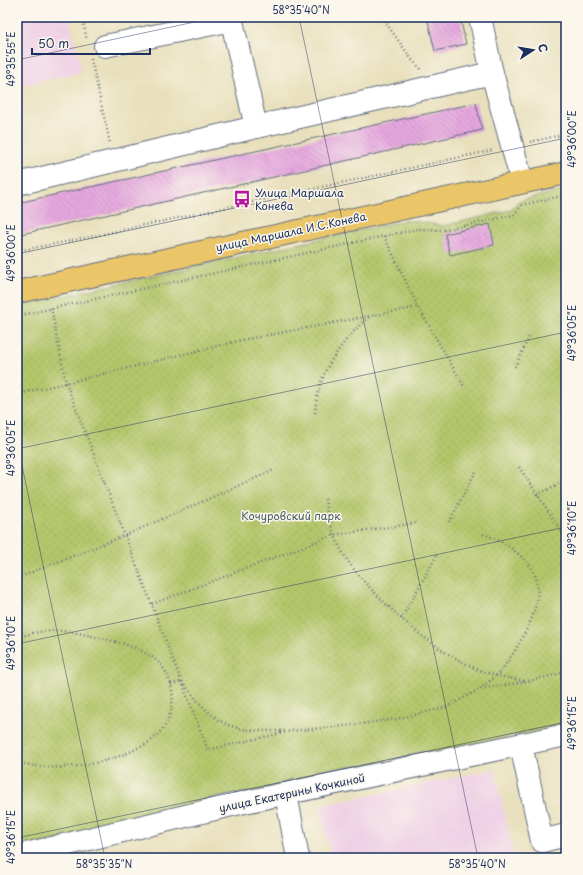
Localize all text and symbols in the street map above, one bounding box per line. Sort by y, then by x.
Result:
text: 58°35'40"N [272,2,330,17]
scale bar [32,30,150,56]
north arrow [513,30,553,70]
text: 49°35'55"E [3,32,18,86]
text: 50 m [38,34,69,52]
text: С [534,42,552,54]
text: 49°36'00"E [564,110,579,168]
place label: Улица Маршала Конева [255,184,344,214]
bus stop icon: Улица Маршала Конева [232,189,252,209]
street label: улица Маршала И.С.Конева [214,207,368,256]
text: 49°36'00"E [3,224,18,282]
text: 49°36'05"E [564,305,579,361]
text: 49°36'05"E [3,420,18,476]
text: 49°36'10"E [564,501,579,555]
park label: Кочуровский парк [241,507,341,524]
text: 49°36'10"E [3,616,18,670]
text: 49°36'15"E [564,696,579,750]
street label: улица Екатерины Кочкиной [217,769,367,816]
text: 49°36'15"E [3,810,18,864]
text: 58°35'35"N [76,856,133,871]
text: 58°35'40"N [448,856,506,871]

